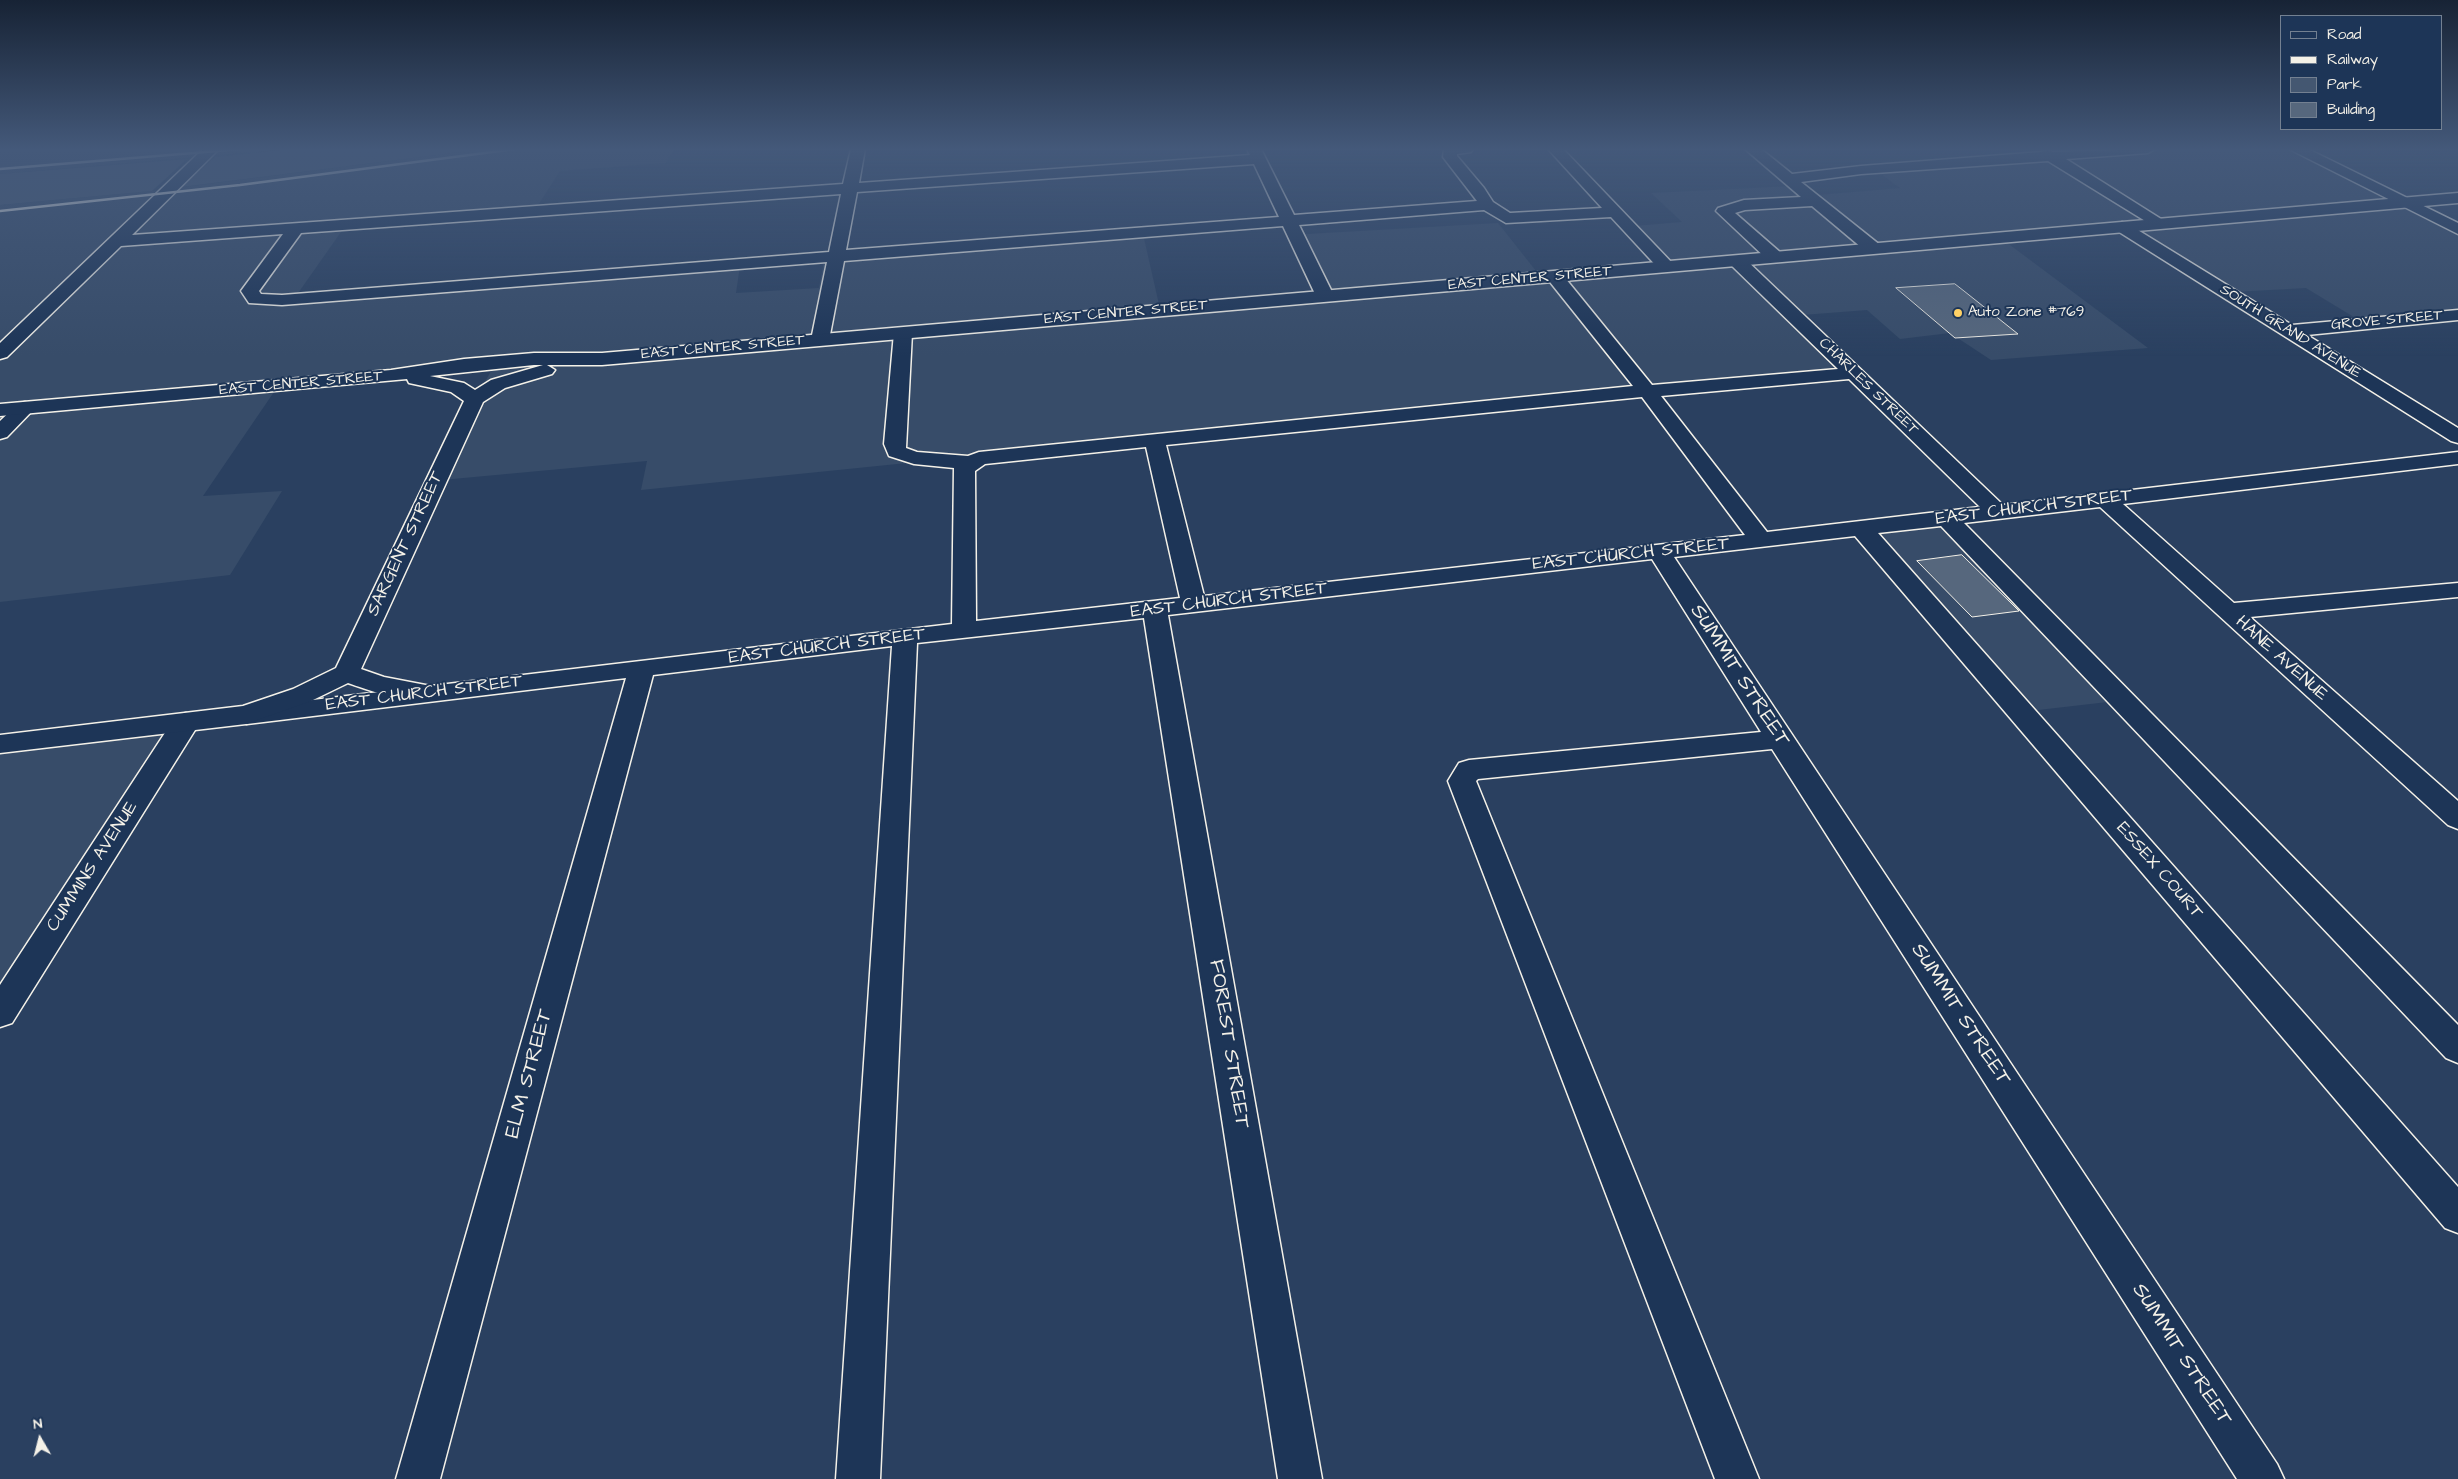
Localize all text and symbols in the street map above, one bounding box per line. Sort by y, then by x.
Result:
legend [2280,15,2443,130]
text: Road [2327,24,2361,45]
text: Railway [2327,49,2378,70]
text: Park [2327,74,2362,95]
text: Building [2327,99,2375,120]
street label: EAST CENTER STREET [1447,263,1613,295]
street label: SOUTH GRAND AVENUE [2216,281,2364,383]
street label: EAST CENTER STREET [1043,297,1209,329]
place label: Auto Zone #769 [1968,304,2084,322]
marker: Auto Zone #769 [1952,307,1964,319]
street label: GROVE STREET [2330,307,2444,335]
street label: EAST CENTER STREET [640,332,806,364]
street label: CHARLES STREET [1814,335,1922,439]
street label: EAST CENTER STREET [218,368,384,400]
street label: SARGENT STREET [363,468,449,620]
street label: EAST CHURCH STREET [1935,485,2133,531]
street label: EAST CHURCH STREET [1532,534,1730,576]
street label: EAST CHURCH STREET [1130,578,1328,624]
street label: SUMMIT STREET [1684,600,1794,752]
street label: HANE AVENUE [2230,612,2332,706]
street label: EAST CHURCH STREET [728,624,926,670]
street label: EAST CHURCH STREET [325,671,523,717]
street label: CUMMINS AVENUE [43,798,143,936]
street label: ESSEX COURT [2111,818,2207,924]
street label: SUMMIT STREET [1905,939,2015,1091]
street label: FOREST STREET [1202,958,1254,1130]
street label: ELM STREET [501,1007,559,1141]
street label: SUMMIT STREET [2126,1279,2236,1431]
north arrow [15,1414,65,1464]
text: N [32,1414,44,1435]

